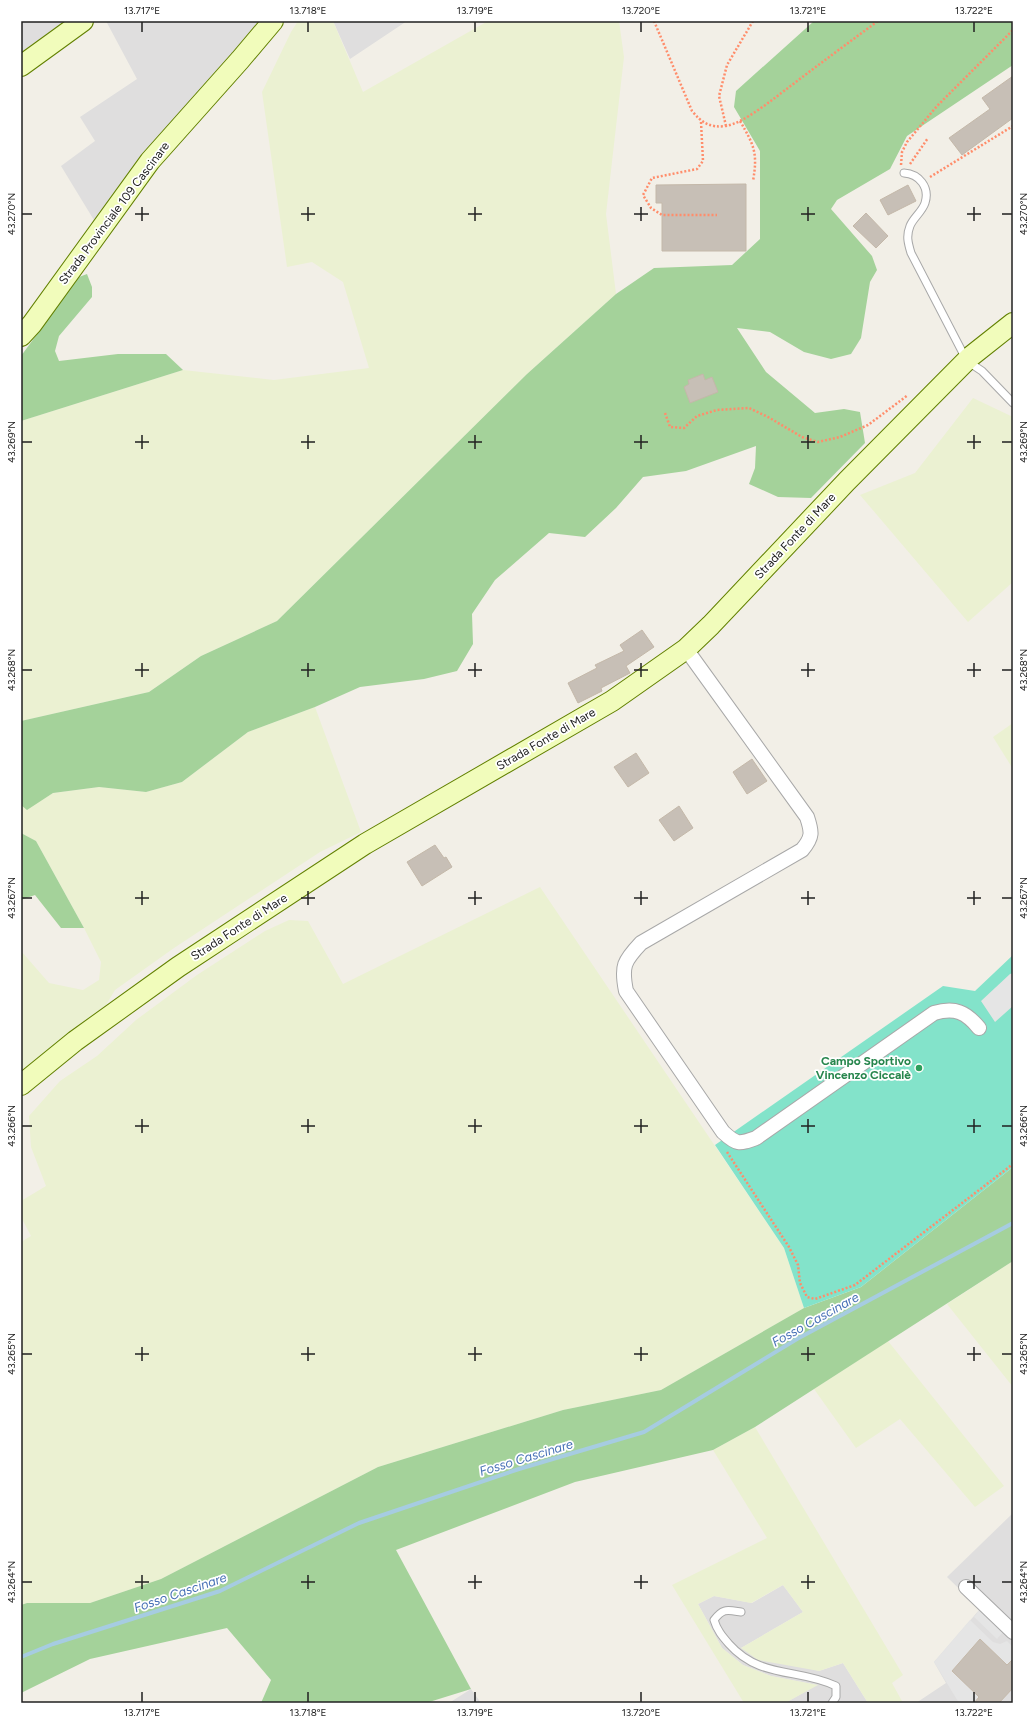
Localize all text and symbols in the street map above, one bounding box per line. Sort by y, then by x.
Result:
text: 13.717°E [124,4,160,17]
text: 13.718°E [290,4,327,17]
text: 13.719°E [457,4,493,17]
text: 13.720°E [622,4,660,17]
text: 13.721°E [790,4,826,17]
text: 13.722°E [955,4,993,17]
street label: Strada Provinciale 109 Cascinare [56,139,172,287]
text: 43.270°N [5,193,18,235]
text: 43.270°N [1017,193,1030,235]
text: 43.269°N [5,421,18,463]
text: 43.269°N [1017,421,1030,463]
street label: Strada Fonte di Mare [752,490,839,582]
text: 43.268°N [5,649,18,691]
text: 43.268°N [1017,649,1030,691]
street label: Strada Fonte di Mare [494,705,598,773]
text: 43.267°N [5,877,18,919]
text: 43.267°N [1017,877,1030,919]
street label: Strada Fonte di Mare [188,890,290,963]
place label: Campo Sportivo Vincenzo Ciccalè [816,1054,911,1082]
marker: Campo Sportivo Vincenzo Ciccalè [914,1063,924,1073]
text: 43.266°N [5,1105,18,1147]
text: 43.266°N [1017,1105,1030,1147]
water label: Fosso Cascinare [769,1289,861,1350]
text: 43.265°N [5,1333,18,1375]
text: 43.265°N [1017,1333,1030,1375]
water label: Fosso Cascinare [478,1436,575,1479]
text: 43.264°N [5,1561,18,1603]
text: 43.264°N [1017,1561,1030,1603]
water label: Fosso Cascinare [132,1570,229,1615]
text: 13.717°E [124,1706,160,1719]
text: 13.718°E [290,1706,327,1719]
text: 13.719°E [457,1706,493,1719]
text: 13.720°E [622,1706,660,1719]
text: 13.721°E [790,1706,826,1719]
text: 13.722°E [955,1706,993,1719]

